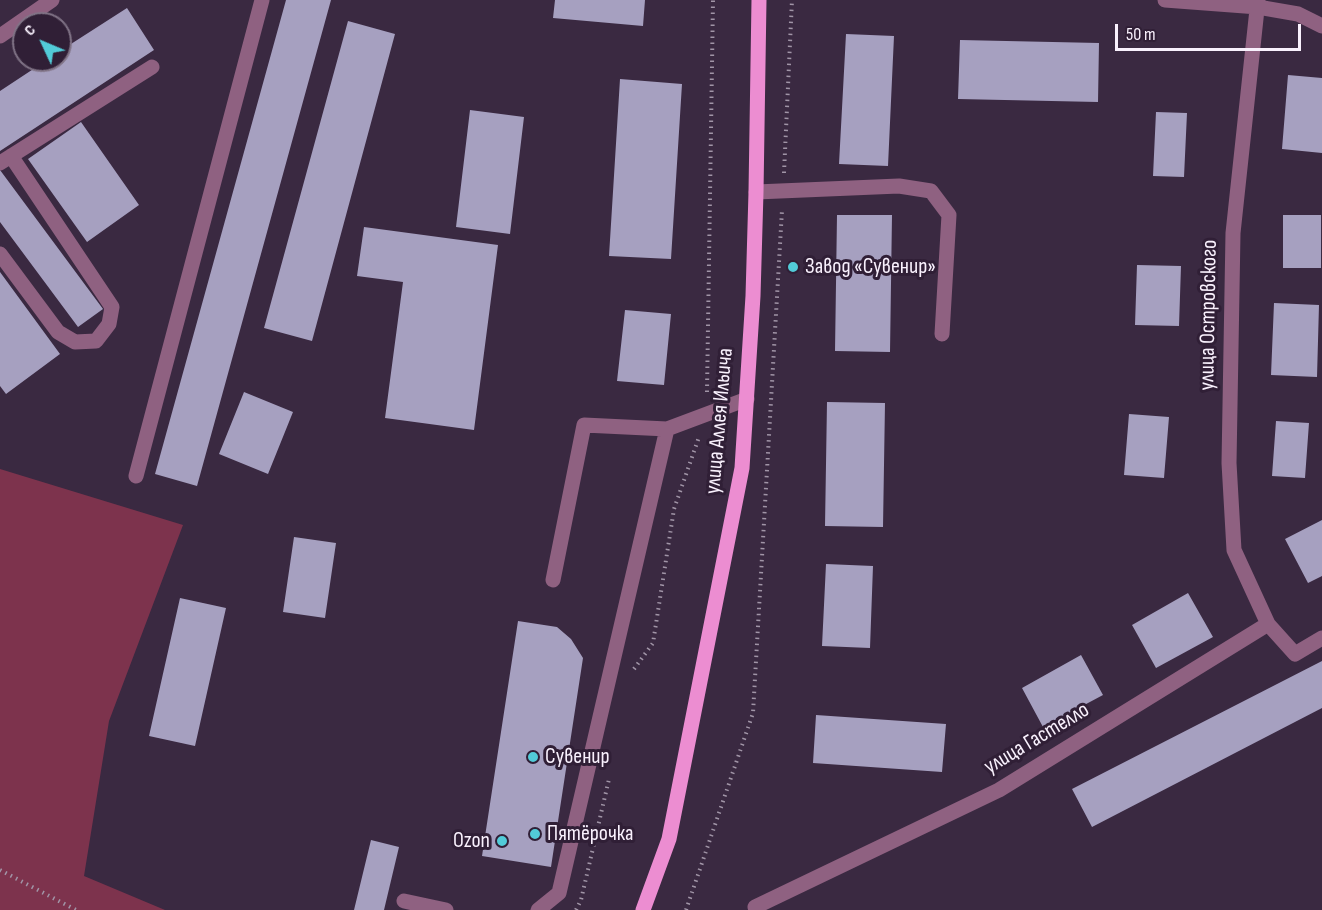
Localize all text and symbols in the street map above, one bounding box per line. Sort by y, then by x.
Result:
north arrow [12,12,72,72]
scale bar [1118,12,1304,50]
text: С [20,21,40,40]
text: 50 m [1126,24,1156,45]
street label: улица Островского [1194,239,1224,391]
place label: Завод «Сувенир» [805,254,936,280]
marker: Завод «Сувенир» [786,260,800,274]
street label: улица Аллея Ильича [700,347,740,495]
street label: улица Гастелло [980,697,1094,781]
place label: Сувенир [545,744,610,770]
marker: Сувенир [526,750,540,764]
place label: Пятёрочка [547,821,634,847]
marker: Пятёрочка [528,827,542,841]
place label: Ozon [453,828,490,854]
marker: Ozon [495,834,509,848]

